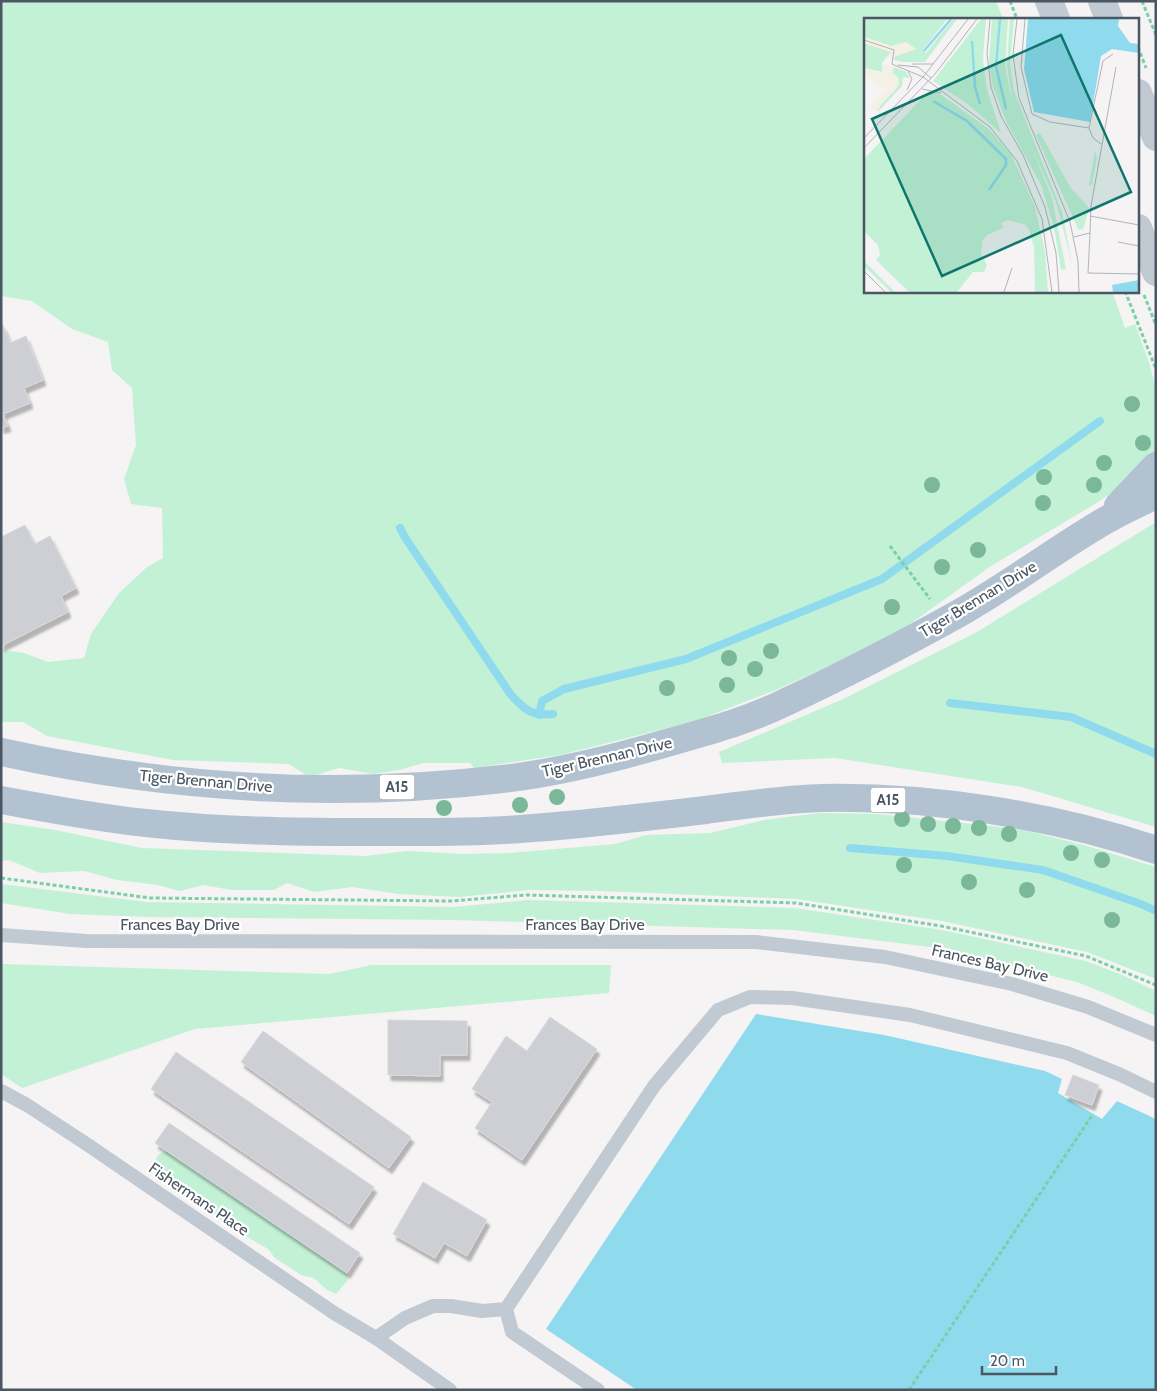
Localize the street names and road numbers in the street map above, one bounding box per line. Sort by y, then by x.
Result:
street label: Tiger Brennan Drive [916,557,1040,641]
street label: Tiger Brennan Drive [540,733,674,781]
street label: Tiger Brennan Drive [139,766,273,796]
road number: A15 [380,774,414,800]
road number: A15 [870,788,906,812]
street label: Frances Bay Drive [120,915,240,934]
street label: Frances Bay Drive [525,915,645,934]
street label: Frances Bay Drive [930,940,1050,986]
street label: Fishermans Place [145,1158,253,1240]

